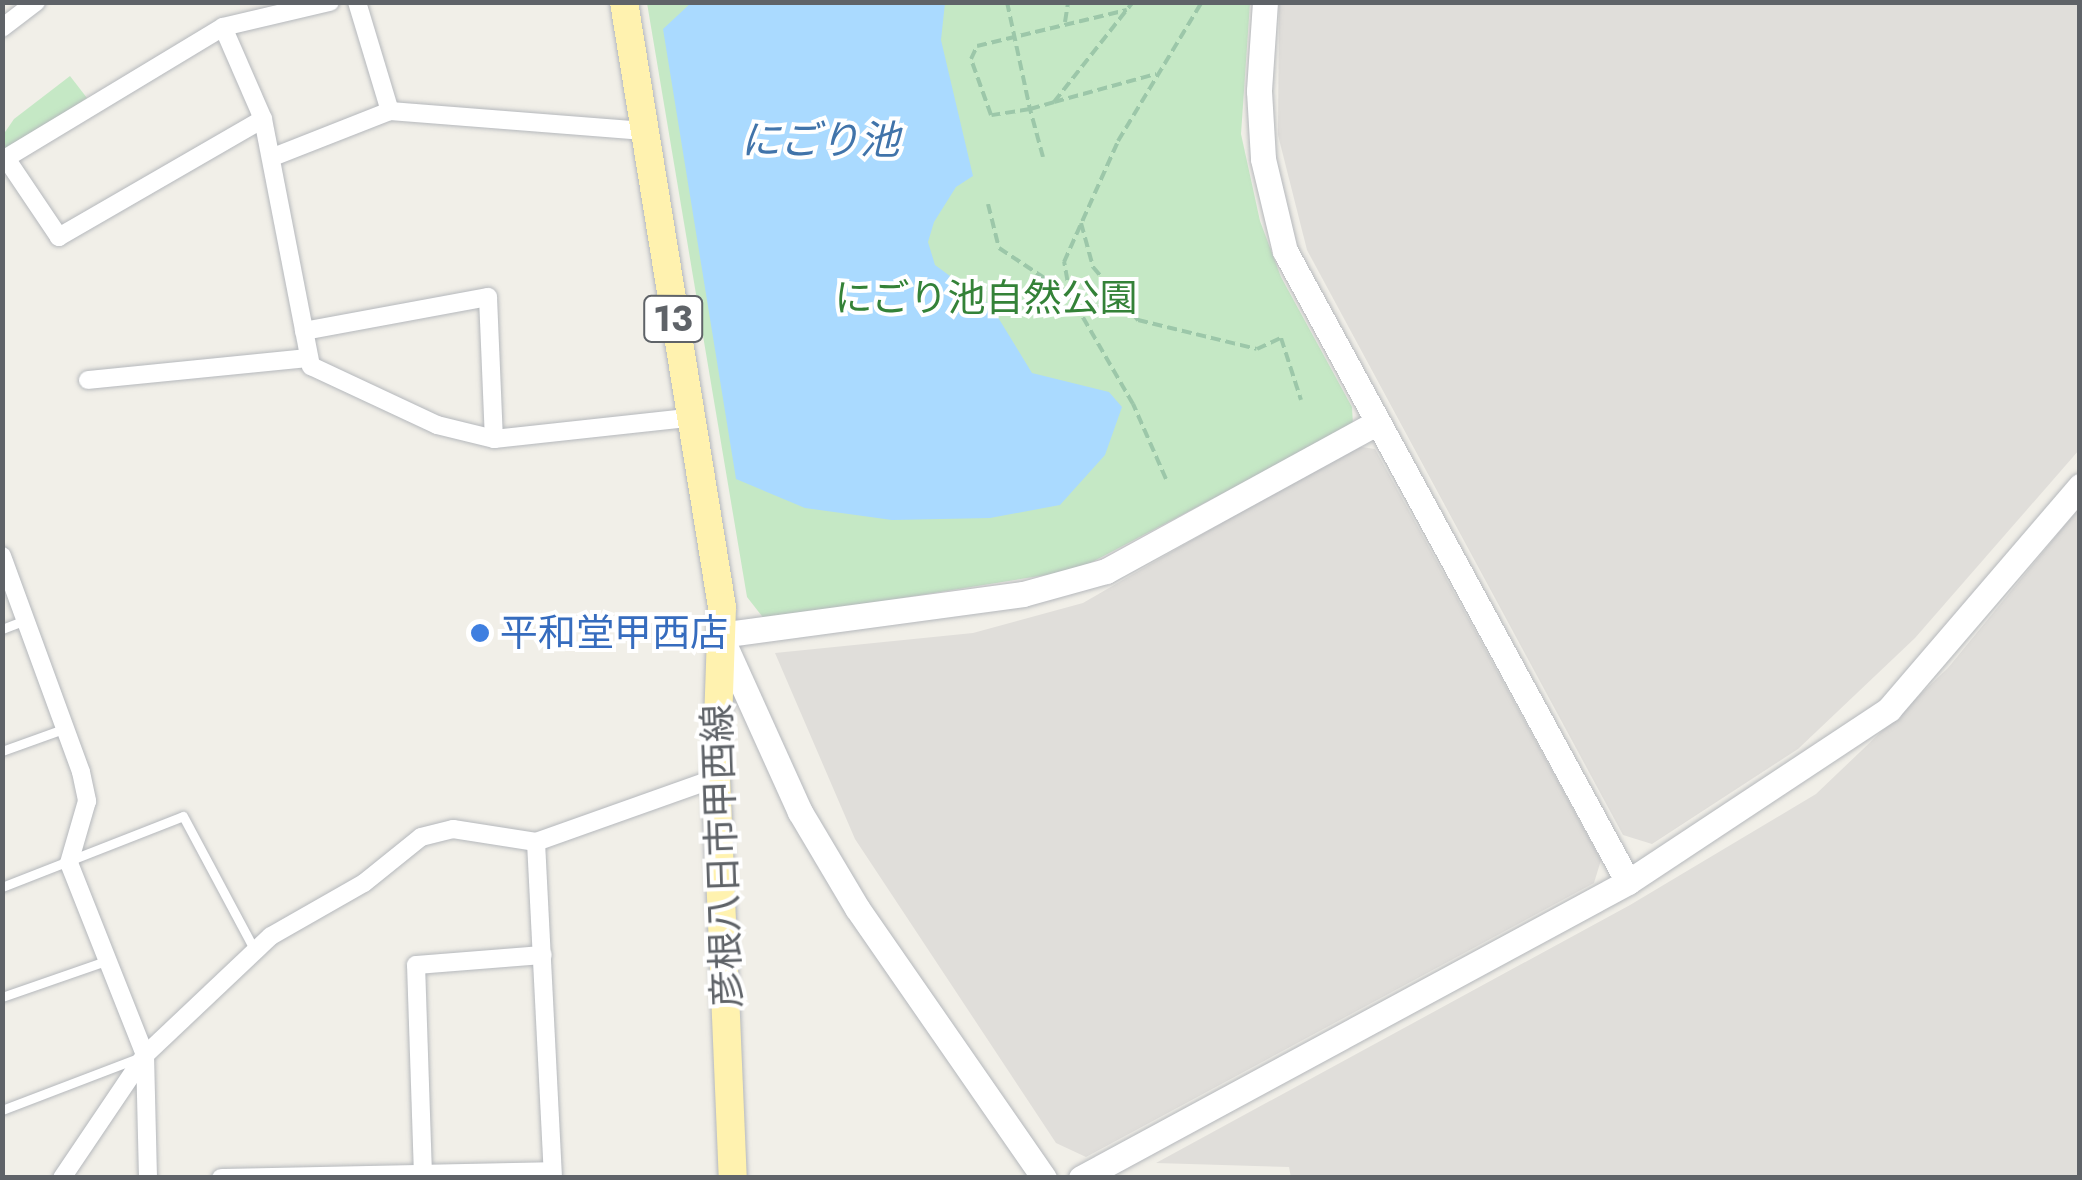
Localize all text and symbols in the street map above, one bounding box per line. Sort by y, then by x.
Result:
water label: にごり池 [740,116,900,164]
park label: にごり池自然公園 [834,275,1138,321]
road number: 13 [643,289,703,349]
place label: 平和堂甲西店 [500,610,728,656]
marker: 平和堂甲西店 [469,622,491,644]
street label: 彦根八日市甲西線 [694,703,750,1009]

